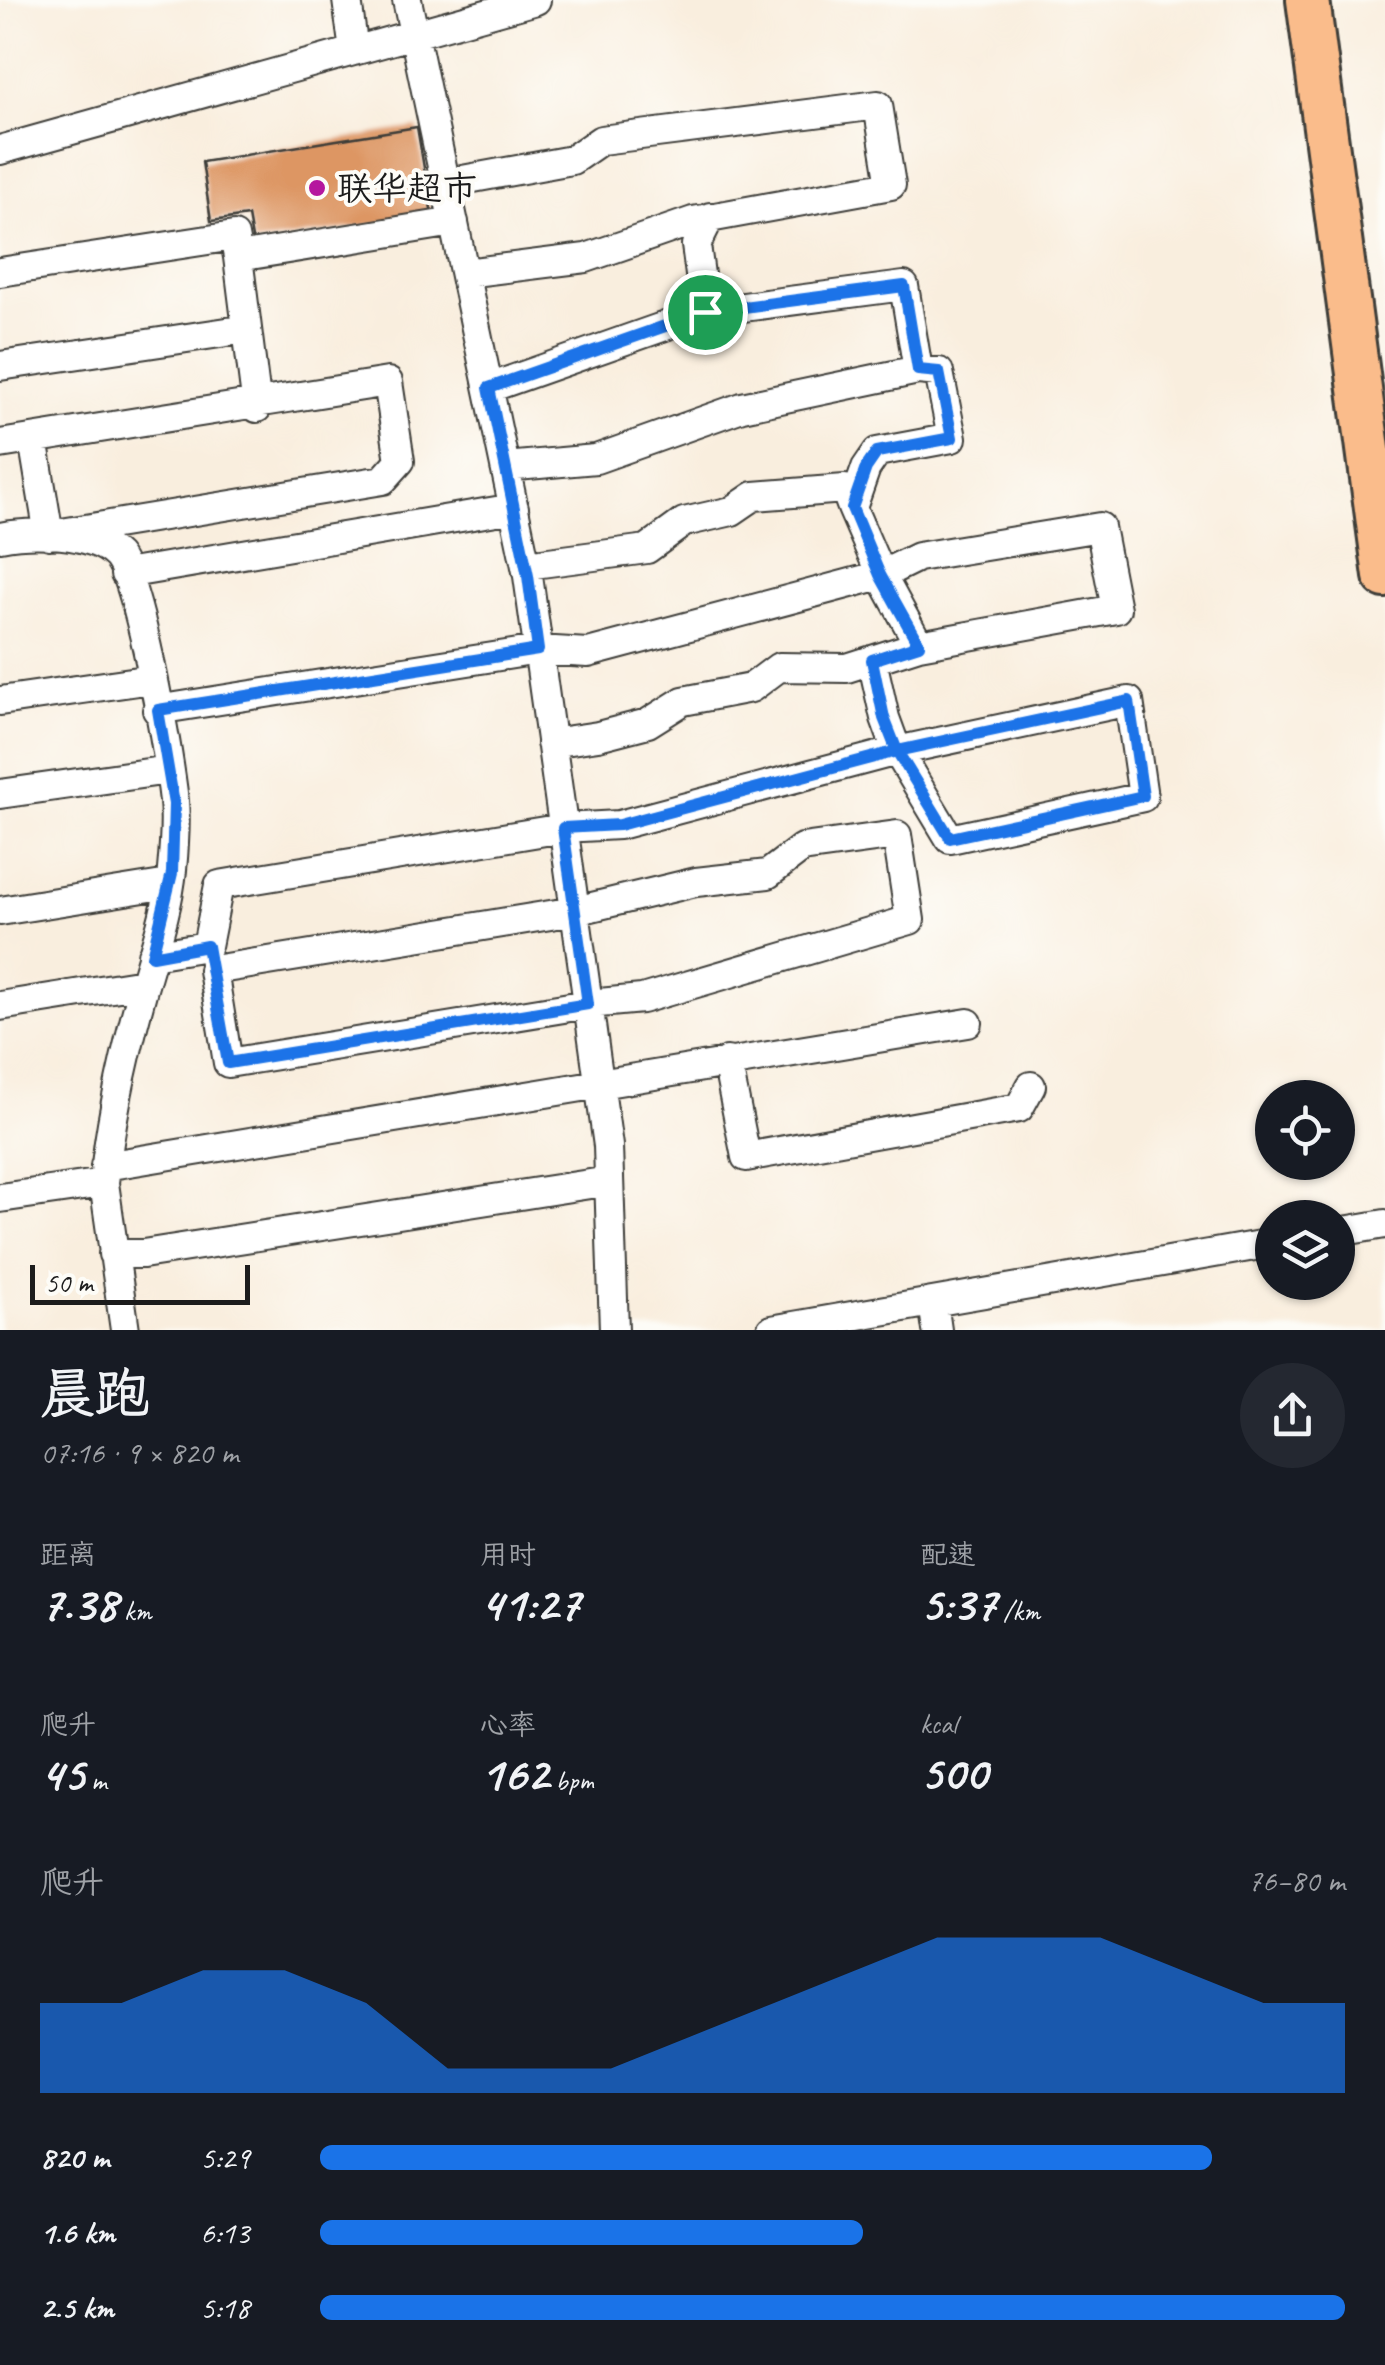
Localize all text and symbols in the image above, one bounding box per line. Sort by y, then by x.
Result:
place label: 联华超市 [337,166,477,211]
marker: 联华超市 [306,177,328,199]
pin [663,270,748,355]
icon: arrive [678,285,733,340]
map controls [1255,1080,1355,1300]
button: locate [1255,1080,1355,1180]
button: layers [1255,1200,1355,1300]
scale bar [30,1260,250,1304]
text: 50 m [45,1265,93,1300]
text: 晨跑 [40,1359,150,1429]
button: share [1240,1363,1345,1468]
text: 07:16 · 9 × 820 m [40,1432,238,1473]
text: 距离 [40,1537,96,1572]
text: 用时 [480,1537,536,1572]
text: 配速 [920,1537,976,1572]
text: 7.38 [40,1572,117,1635]
text: 41:27 [480,1572,580,1635]
text: 5:37 [920,1572,996,1635]
text: km [117,1593,151,1628]
text: /km [996,1593,1040,1628]
text: kcal [920,1706,957,1741]
text: 爬升 [40,1707,96,1742]
text: 心率 [480,1707,536,1742]
text: 500 [920,1741,987,1804]
text: 45 [40,1742,84,1805]
text: 162 [480,1742,549,1805]
text: m [84,1763,107,1798]
text: bpm [549,1763,594,1798]
text: 76–80 m [1247,1860,1345,1901]
text: 爬升 [40,1862,104,1903]
text: 820 m [40,2137,109,2178]
text: 5:29 [200,2137,250,2178]
text: 1.6 km [40,2212,115,2253]
text: 6:13 [200,2212,250,2253]
text: 2.5 km [40,2287,114,2328]
text: 5:18 [200,2287,250,2328]

